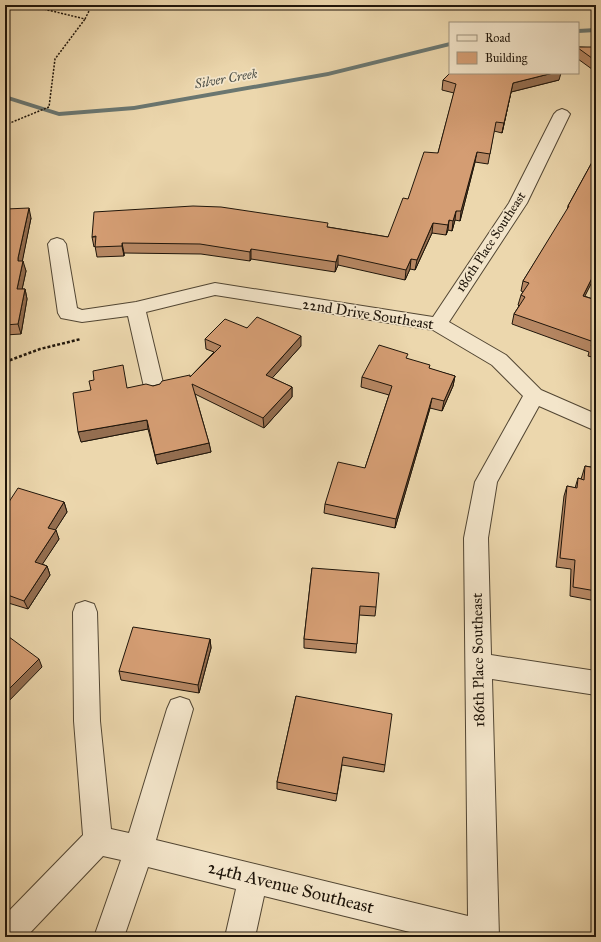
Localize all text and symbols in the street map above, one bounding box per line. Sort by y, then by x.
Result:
legend [449,22,579,74]
text: Road [485,31,511,45]
text: Building [485,51,528,66]
water label: Silver Creek [192,66,259,93]
street label: 186th Place Southeast [453,188,530,295]
street label: 22nd Drive Southeast [301,295,436,333]
street label: 186th Place Southeast [468,592,488,727]
street label: 24th Avenue Southeast [206,856,377,918]

